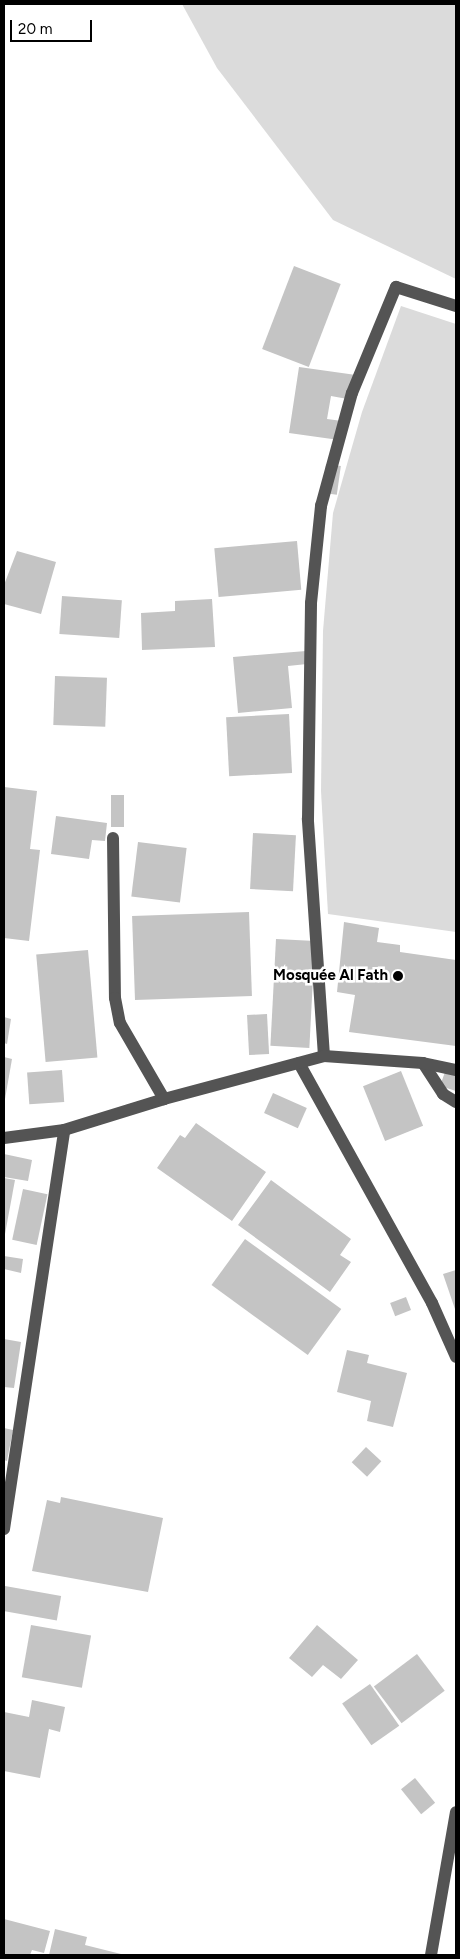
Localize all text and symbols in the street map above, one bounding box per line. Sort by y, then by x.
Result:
scale bar [12,10,95,42]
text: 20 m [18,20,52,38]
place label: Mosquée Al Fath [273,967,388,985]
marker: Mosquée Al Fath [392,970,404,982]

